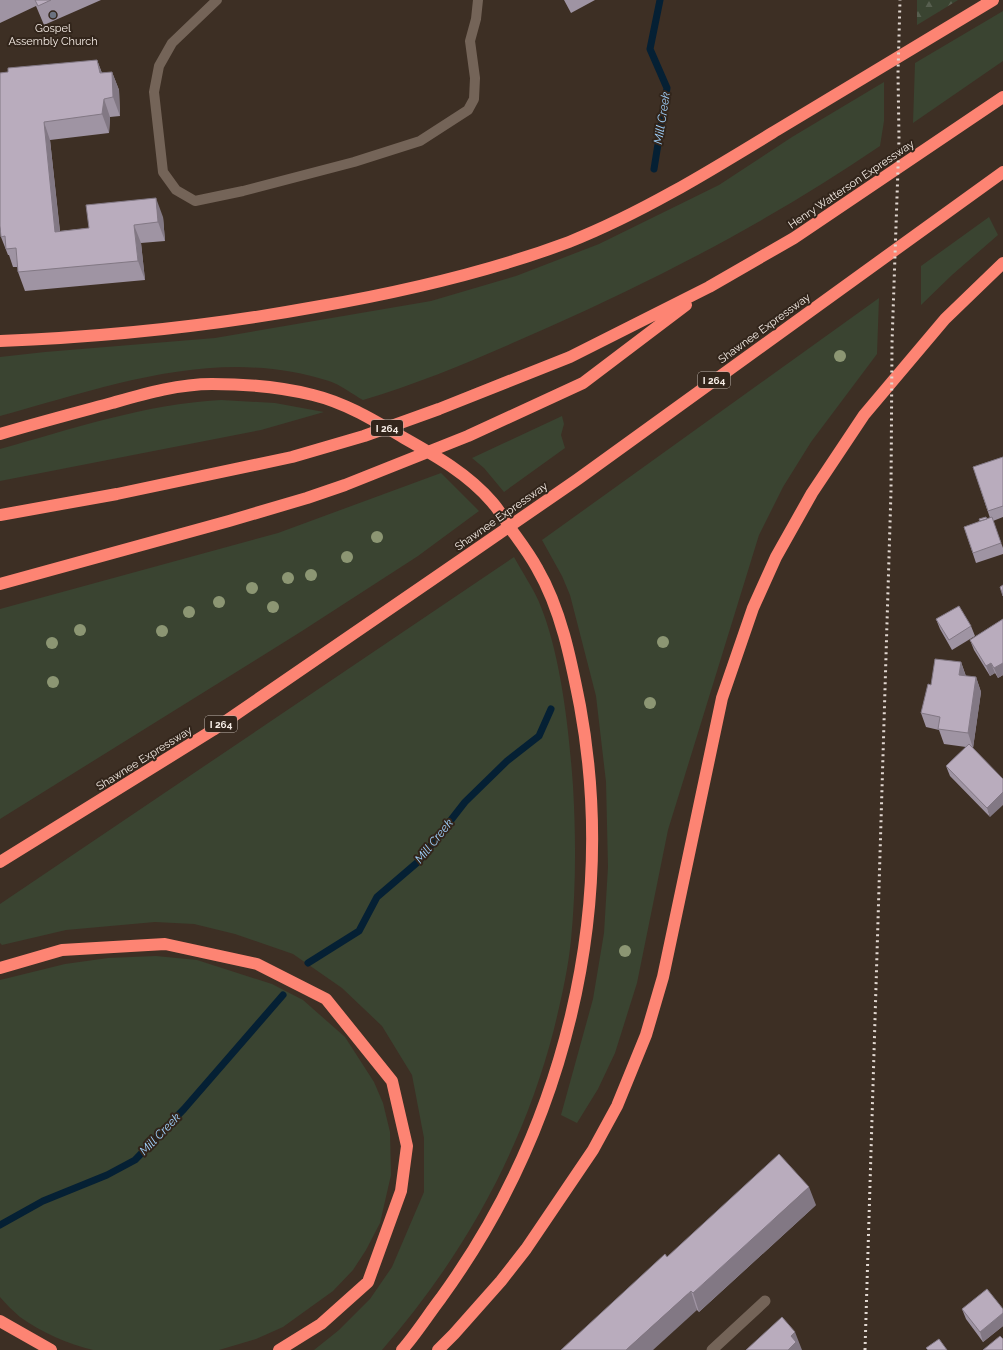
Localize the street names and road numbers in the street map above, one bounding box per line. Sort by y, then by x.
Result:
street label: Henry Watterson Expressway [786,137,917,231]
street label: Shawnee Expressway [716,291,813,366]
road number: I 264 [698,372,730,388]
road number: I 264 [371,420,403,436]
street label: Shawnee Expressway [452,479,550,553]
road number: I 264 [205,716,237,732]
street label: Shawnee Expressway [94,724,194,793]

